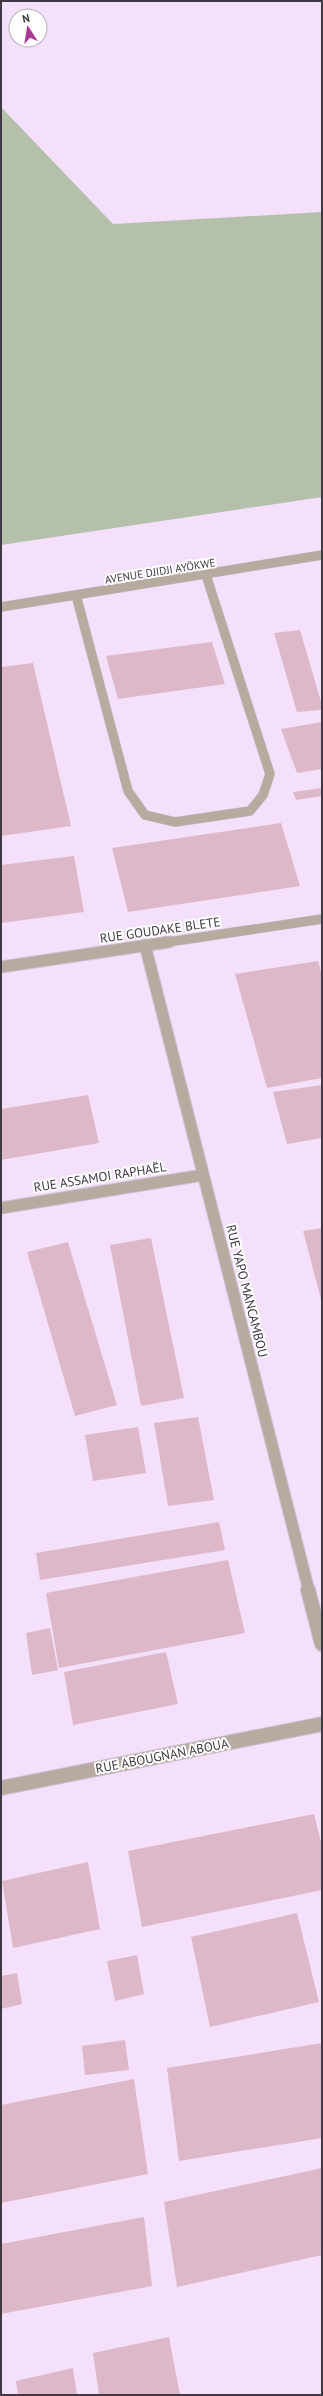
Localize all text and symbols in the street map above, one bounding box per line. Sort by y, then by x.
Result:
north arrow [8,8,48,48]
text: N [21,11,31,26]
street label: AVENUE DJIDJI AYÖKWE [104,555,216,587]
street label: RUE GOUDAKE BLETE [99,913,221,947]
street label: RUE ASSAMOI RAPHAËL [33,1158,168,1196]
street label: RUE YAPO MANCAMBOU [222,1223,272,1359]
street label: RUE ABOUGNAN ABOUA [94,1735,230,1777]

